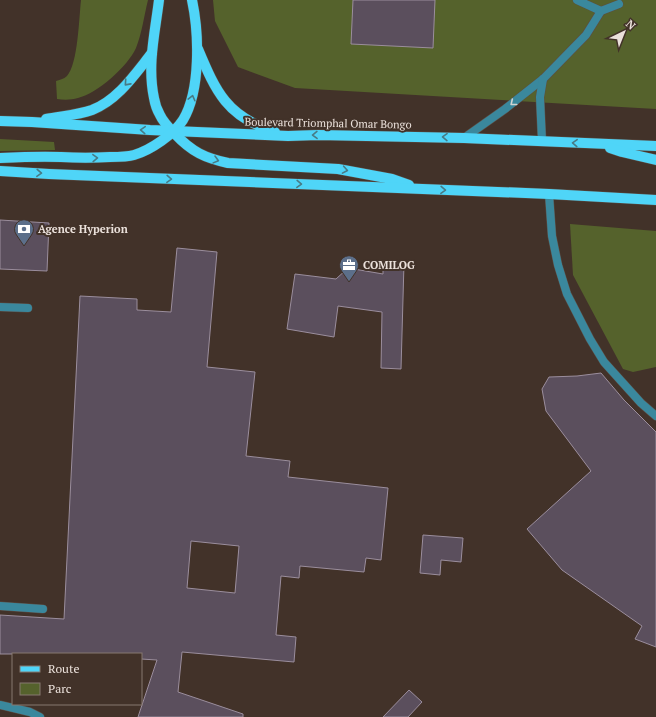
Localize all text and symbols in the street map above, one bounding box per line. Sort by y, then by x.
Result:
north arrow [604,12,644,52]
text: N [623,17,639,33]
one-way arrow [125,79,132,86]
one-way arrow [187,95,195,101]
one-way arrow [510,98,518,105]
street label: Boulevard Triomphal Omar Bongo [244,115,412,131]
one-way arrow [140,126,146,135]
one-way arrow [312,131,318,139]
one-way arrow [442,133,448,141]
one-way arrow [572,138,578,147]
one-way arrow [92,154,98,162]
one-way arrow [212,155,219,164]
one-way arrow [342,165,348,174]
one-way arrow [36,169,42,178]
one-way arrow [166,174,172,183]
one-way arrow [296,180,302,188]
one-way arrow [440,186,446,194]
bank icon: Agence Hyperion [13,218,35,246]
place label: Agence Hyperion [38,222,128,236]
office icon: COMILOG [338,254,360,282]
place label: COMILOG [363,258,415,272]
legend [12,653,142,705]
text: Route [48,661,79,676]
text: Parc [48,681,72,696]

